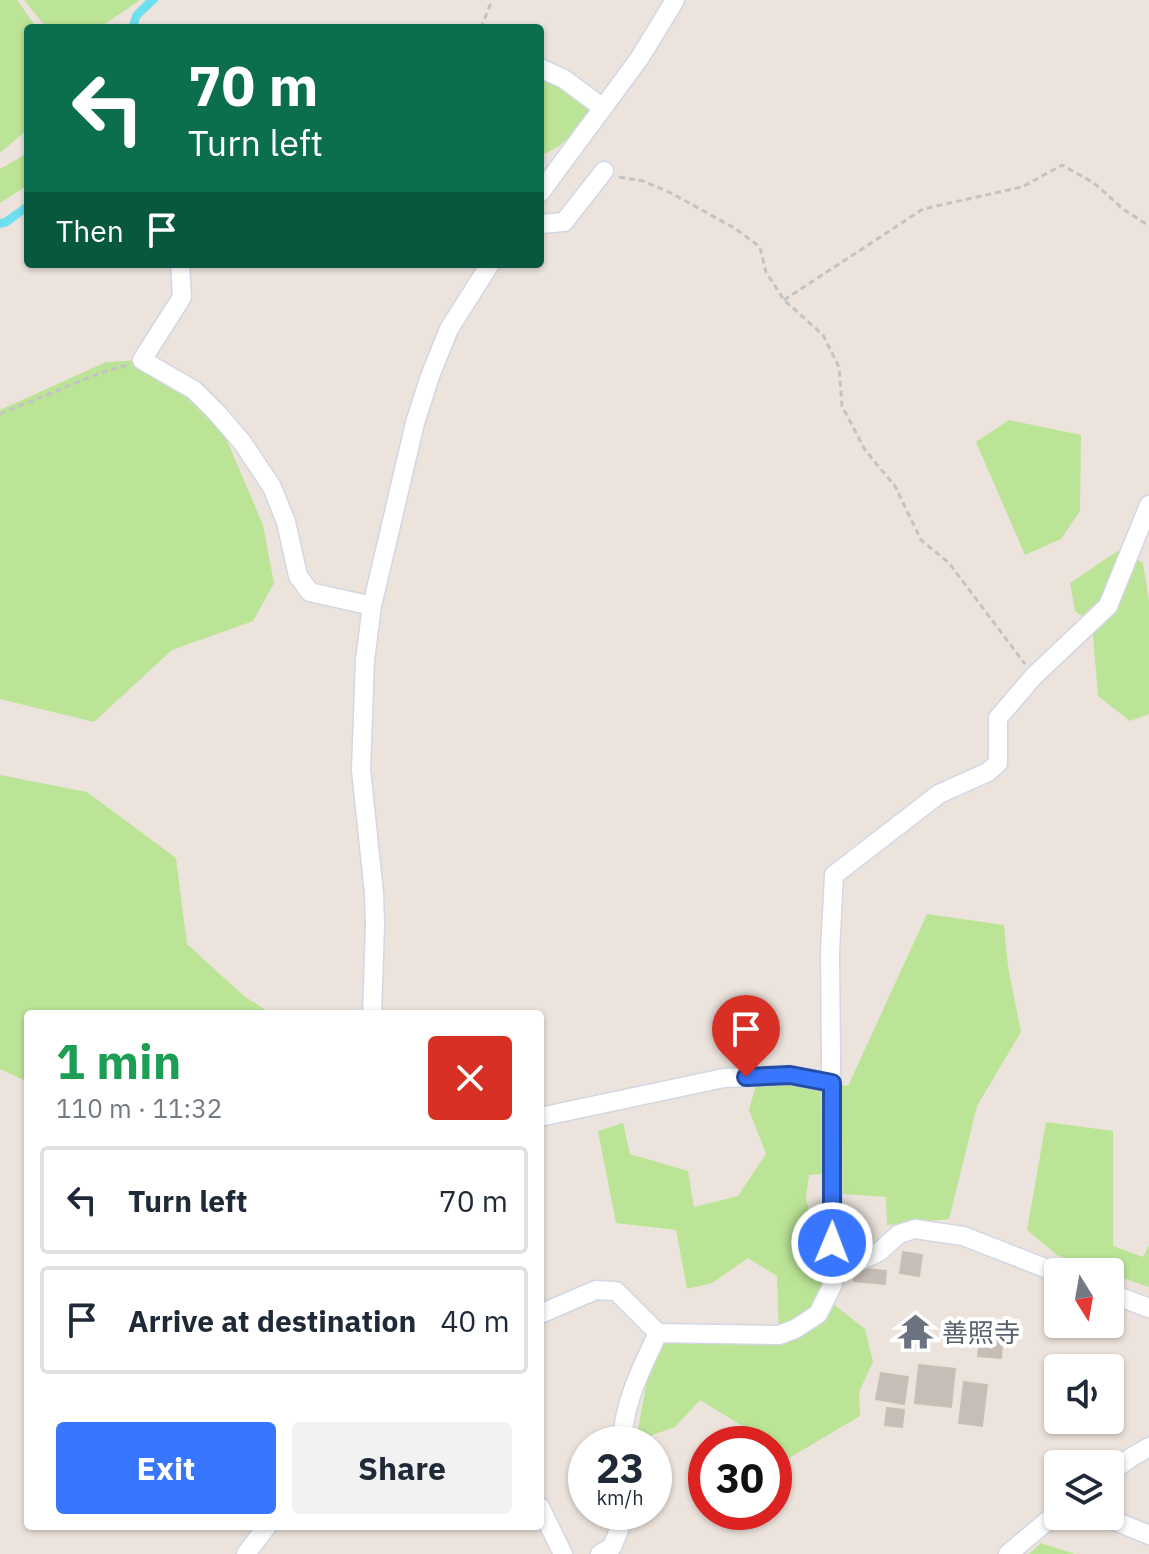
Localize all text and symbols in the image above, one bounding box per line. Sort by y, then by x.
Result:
text: 70 m [188,49,318,121]
icon: left [56,56,160,160]
text: Turn left [188,119,323,166]
icon: arrive [140,208,184,252]
text: Then [56,211,124,250]
pin [712,995,780,1077]
icon: arrive [724,1007,768,1051]
text: 1 min [56,1030,181,1092]
button: close [428,1036,512,1120]
text: 110 m · 11:32 [56,1091,222,1125]
icon: left [60,1178,104,1222]
text: Turn left [128,1181,247,1220]
text: 70 m [439,1181,508,1220]
position arrow [790,1201,874,1285]
north arrow [1044,1258,1124,1338]
map controls [1044,1258,1124,1530]
icon: arrive [60,1298,104,1342]
text: Arrive at destination [128,1301,416,1340]
text: 40 m [440,1301,510,1340]
temple icon: 善照寺 [897,1313,935,1351]
place label: 善照寺 [942,1315,1020,1349]
button: sound [1044,1354,1124,1434]
button: Exit [56,1422,276,1514]
button: Share [292,1422,512,1514]
speed limit sign: 30 [688,1426,792,1530]
text: 23 [596,1442,644,1494]
button: layers [1044,1450,1124,1530]
text: km/h [596,1484,644,1511]

